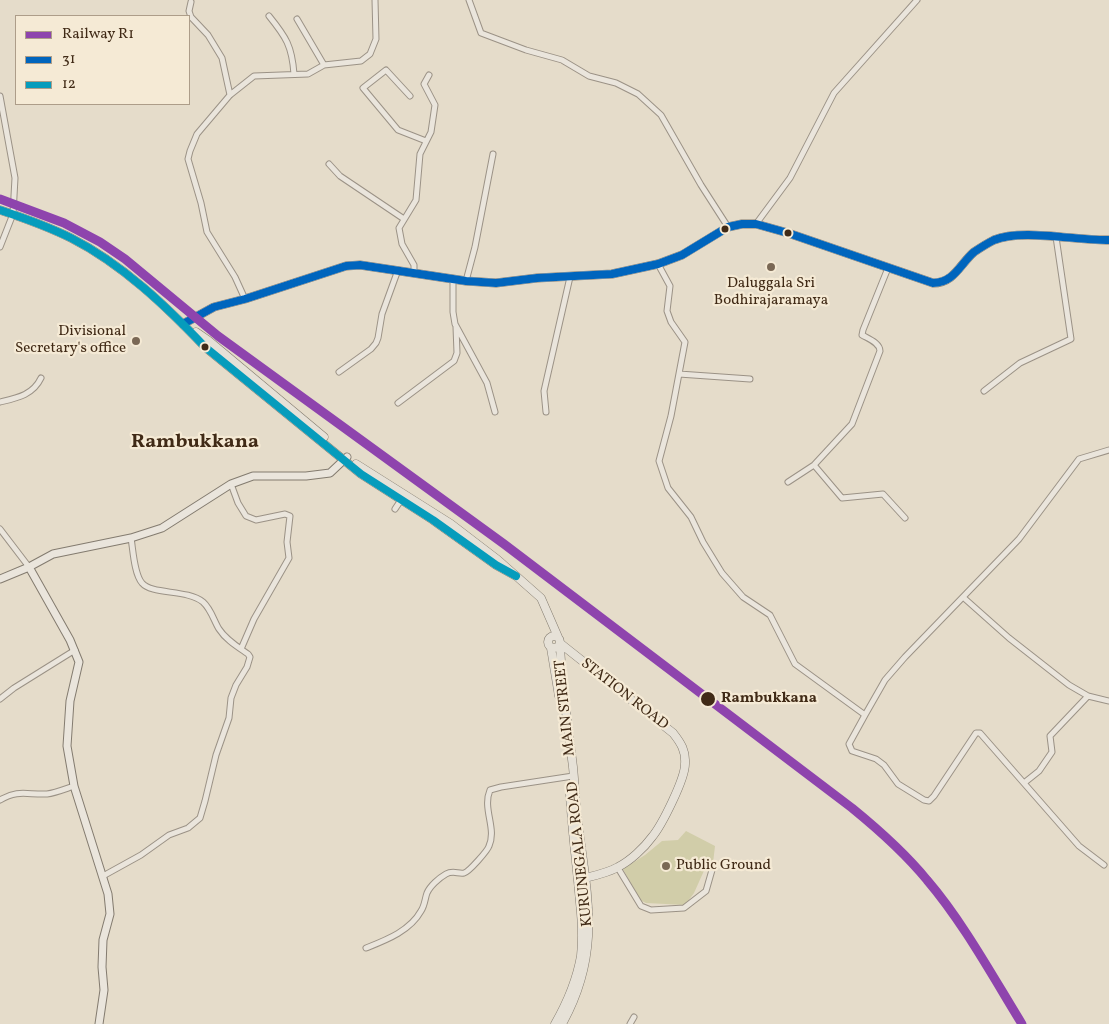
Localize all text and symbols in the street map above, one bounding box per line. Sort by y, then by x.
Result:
legend [15,15,190,105]
text: Railway R1 [62,24,134,45]
text: 31 [62,49,76,70]
text: 12 [62,74,76,95]
unlabelled marker [720,224,730,234]
unlabelled marker [783,228,793,238]
marker: Daluggala Sri Bodhirajaramaya [765,261,777,273]
place label: Daluggala Sri Bodhirajaramaya [714,275,828,310]
place label: Divisional Secretary's office [15,323,126,358]
marker: Divisional Secretary's office [130,335,142,347]
unlabelled marker [200,342,210,352]
district label: Rambukkana [131,431,259,455]
street label: STATION ROAD [577,655,671,735]
street label: MAIN STREET [552,659,580,757]
marker: Rambukkana [699,690,717,708]
place label: Rambukkana [721,690,817,708]
street label: KURUNEGALA ROAD [564,781,598,927]
place label: Public Ground [676,857,771,875]
marker: Public Ground [660,860,672,872]

